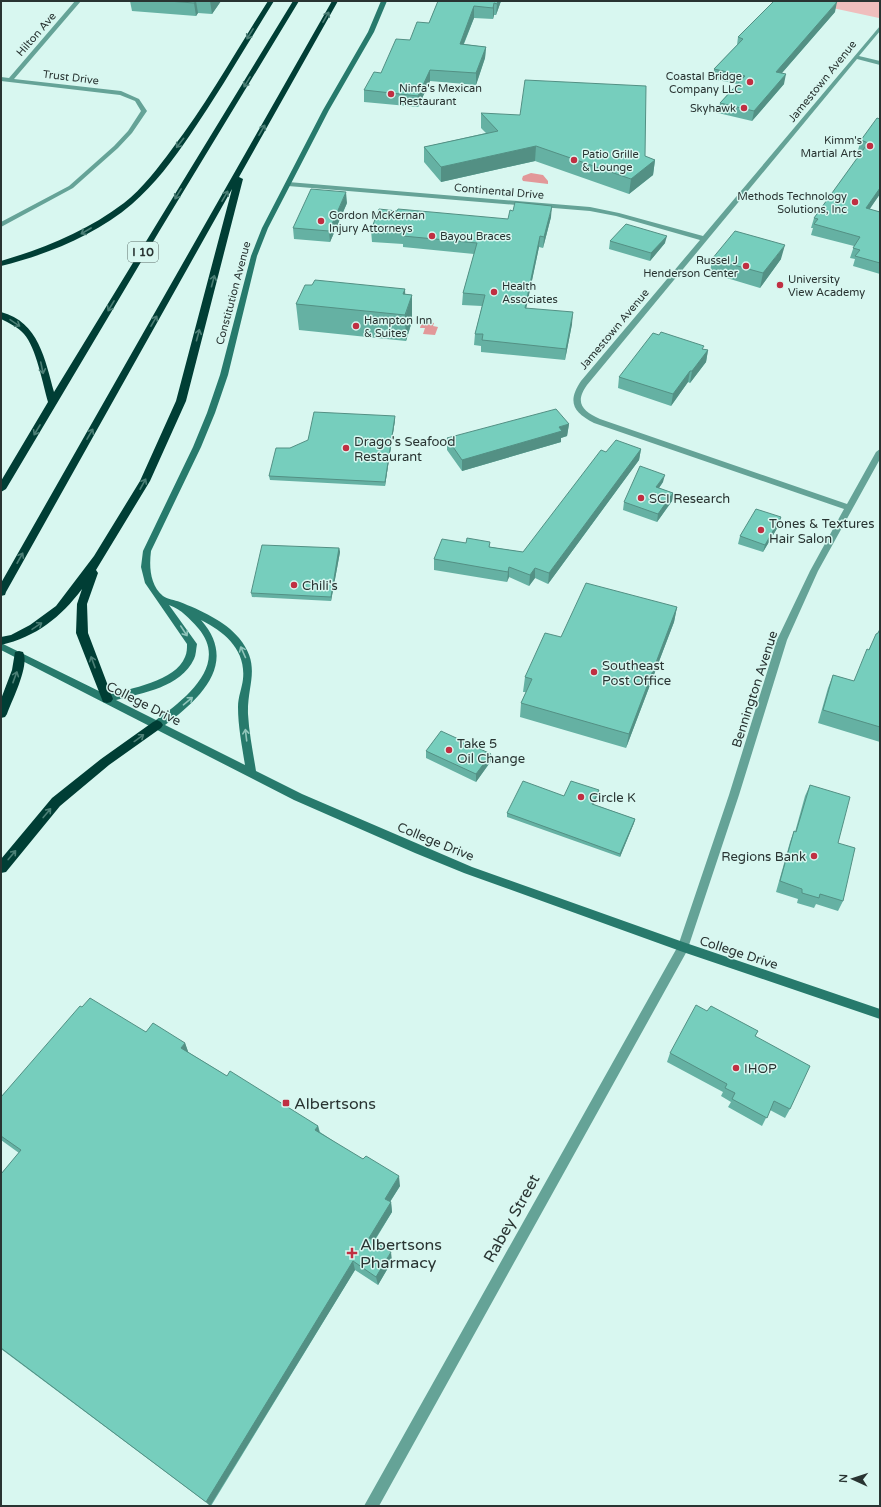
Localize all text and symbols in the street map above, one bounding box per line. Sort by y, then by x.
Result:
street label: Hilton Ave [14,10,59,59]
one-way arrow [322,11,330,23]
one-way arrow [246,28,254,39]
street label: Jamestown Avenue [785,38,859,125]
street label: Trust Drive [42,68,100,87]
place label: Coastal Bridge Company LLC [666,70,742,96]
one-way arrow [242,76,250,88]
marker: Coastal Bridge Company LLC [745,77,755,87]
place label: Ninfa's Mexican Restaurant [399,82,482,108]
marker: Ninfa's Mexican Restaurant [386,89,396,99]
place label: Skyhawk [690,102,736,115]
marker: Skyhawk [739,103,749,113]
one-way arrow [258,125,266,137]
place label: Kimm's Martial Arts [800,134,862,160]
one-way arrow [176,138,185,149]
marker: Kimm's Martial Arts [865,141,875,151]
place label: Patio Grille & Lounge [582,148,639,174]
marker: Patio Grille & Lounge [569,155,579,165]
street label: Continental Drive [453,181,544,202]
one-way arrow [174,188,182,199]
one-way arrow [221,190,229,202]
place label: Methods Technology Solutions, Inc [737,190,847,216]
marker: Methods Technology Solutions, Inc [850,197,860,207]
place label: Gordon McKernan Injury Attorneys [329,209,425,235]
marker: Gordon McKernan Injury Attorneys [316,216,326,226]
one-way arrow [80,227,92,235]
place label: Bayou Braces [440,230,511,243]
marker: Bayou Braces [427,231,437,241]
street label: Constitution Avenue [213,240,254,346]
road number: I 10 [128,242,158,262]
place label: Russel J Henderson Center [643,254,739,280]
marker: Russel J Henderson Center [741,261,751,271]
place label: University View Academy [788,273,865,299]
one-way arrow [209,275,217,288]
place label: Health Associates [502,280,558,306]
marker: University View Academy [775,280,785,290]
street label: Jamestown Avenue [577,286,652,372]
marker: Health Associates [489,287,499,297]
one-way arrow [107,300,115,311]
place label: Hampton Inn & Suites [364,314,432,340]
one-way arrow [150,315,158,327]
one-way arrow [10,319,21,327]
marker: Hampton Inn & Suites [351,321,361,331]
one-way arrow [195,329,203,342]
one-way arrow [38,361,46,374]
one-way arrow [32,424,40,436]
one-way arrow [86,428,94,440]
place label: Drago's Seafood Restaurant [354,434,455,465]
marker: Drago's Seafood Restaurant [341,443,351,453]
one-way arrow [140,479,148,491]
place label: SCI Research [649,491,730,507]
marker: SCI Research [636,493,646,503]
place label: Tones & Textures Hair Salon [769,516,874,547]
marker: Tones & Textures Hair Salon [756,525,766,535]
one-way arrow [17,553,24,565]
place label: Chili's [302,578,338,594]
marker: Chili's [289,580,299,590]
one-way arrow [31,622,42,630]
one-way arrow [180,625,188,637]
street label: Bennington Avenue [728,629,781,750]
one-way arrow [239,647,246,659]
one-way arrow [89,657,97,669]
place label: Southeast Post Office [602,658,671,689]
marker: Southeast Post Office [589,667,599,677]
one-way arrow [12,671,20,683]
street label: College Drive [104,678,184,730]
one-way arrow [182,696,193,705]
one-way arrow [242,729,250,742]
one-way arrow [134,734,145,742]
place label: Take 5 Oil Change [457,736,525,767]
marker: Take 5 Oil Change [444,745,454,755]
place label: Circle K [589,790,636,806]
marker: Circle K [576,792,586,802]
one-way arrow [43,807,52,818]
street label: College Drive [395,819,476,865]
place label: Regions Bank [721,849,806,865]
one-way arrow [7,850,16,861]
marker: Regions Bank [809,851,819,861]
street label: College Drive [697,933,780,973]
place label: IHOP [744,1061,777,1077]
marker: IHOP [731,1063,741,1073]
place label: Albertsons [294,1094,376,1114]
marker: Albertsons [281,1098,291,1108]
street label: Rabey Street [479,1171,544,1266]
place label: Albertsons Pharmacy [360,1235,442,1273]
marker: Albertsons Pharmacy [347,1248,357,1258]
north arrow [833,1459,873,1499]
text: N [837,1474,850,1483]

